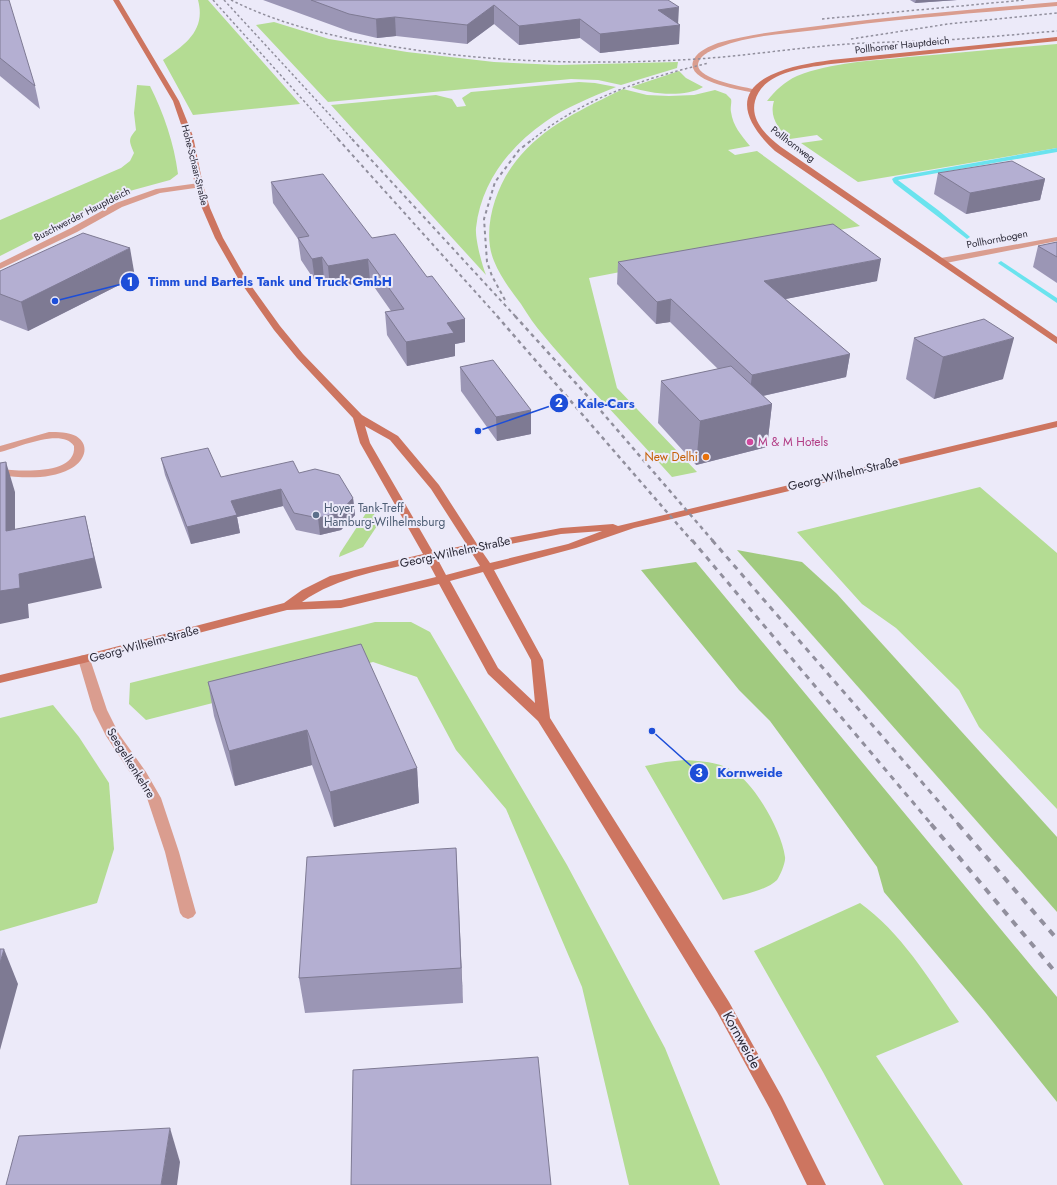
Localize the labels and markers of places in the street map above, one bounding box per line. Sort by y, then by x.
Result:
callout: Timm und Bartels Tank und Truck GmbH [120,269,400,294]
callout: Kale-Cars [549,391,643,416]
place label: M & M Hotels [758,433,828,451]
marker: M & M Hotels [745,437,755,447]
place label: New Delhi [644,448,698,466]
marker: New Delhi [701,452,711,462]
place label: Hoyer Tank-Treff Hamburg-Wilhelmsburg [324,499,445,531]
marker: Hoyer Tank-Treff Hamburg-Wilhelmsburg [311,510,321,520]
callout: Kornweide [689,760,791,785]

